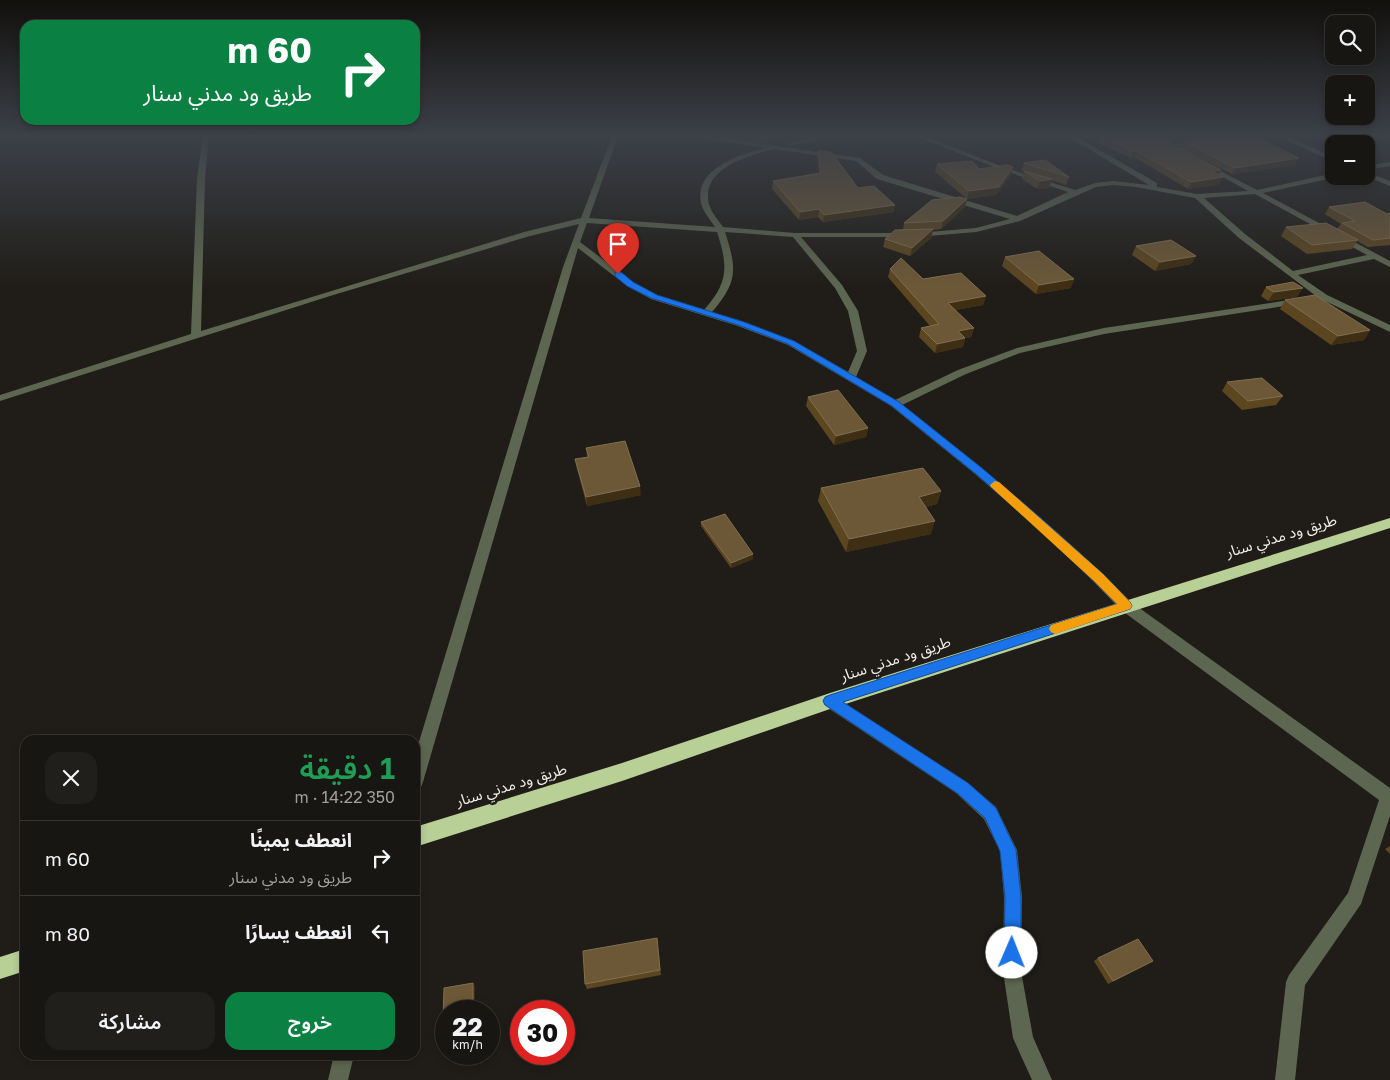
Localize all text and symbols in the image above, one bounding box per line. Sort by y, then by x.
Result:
map controls [1325,15,1375,185]
button: search [1325,15,1375,65]
text: 60 m [228,29,312,71]
icon: right [330,40,395,105]
button: + [1325,75,1375,125]
text: طريق ود مدني سنار [143,79,312,106]
button: − [1325,135,1375,185]
pin [597,223,639,274]
icon: arrive [604,230,632,258]
street label: طريق ود مدني سنار [1222,510,1340,564]
street label: طريق ود مدني سنار [837,632,954,688]
text: 1 دقيقة [300,750,395,786]
button: close [45,752,97,804]
street label: طريق ود مدني سنار [452,759,570,813]
text: 350 m · 14:22 [295,787,395,807]
text: انعطف يمينًا [250,828,352,851]
icon: right [367,844,395,872]
text: 60 m [45,847,90,870]
text: طريق ود مدني سنار [229,867,352,887]
icon: left [367,919,395,947]
text: انعطف يسارًا [245,920,352,943]
text: 80 m [45,922,90,945]
position arrow [985,926,1037,978]
button: مشاركة [45,992,215,1050]
button: خروج [225,992,395,1050]
speed limit sign: 30 [510,1000,575,1065]
text: 22 [452,1011,483,1042]
text: km/h [452,1037,483,1052]

